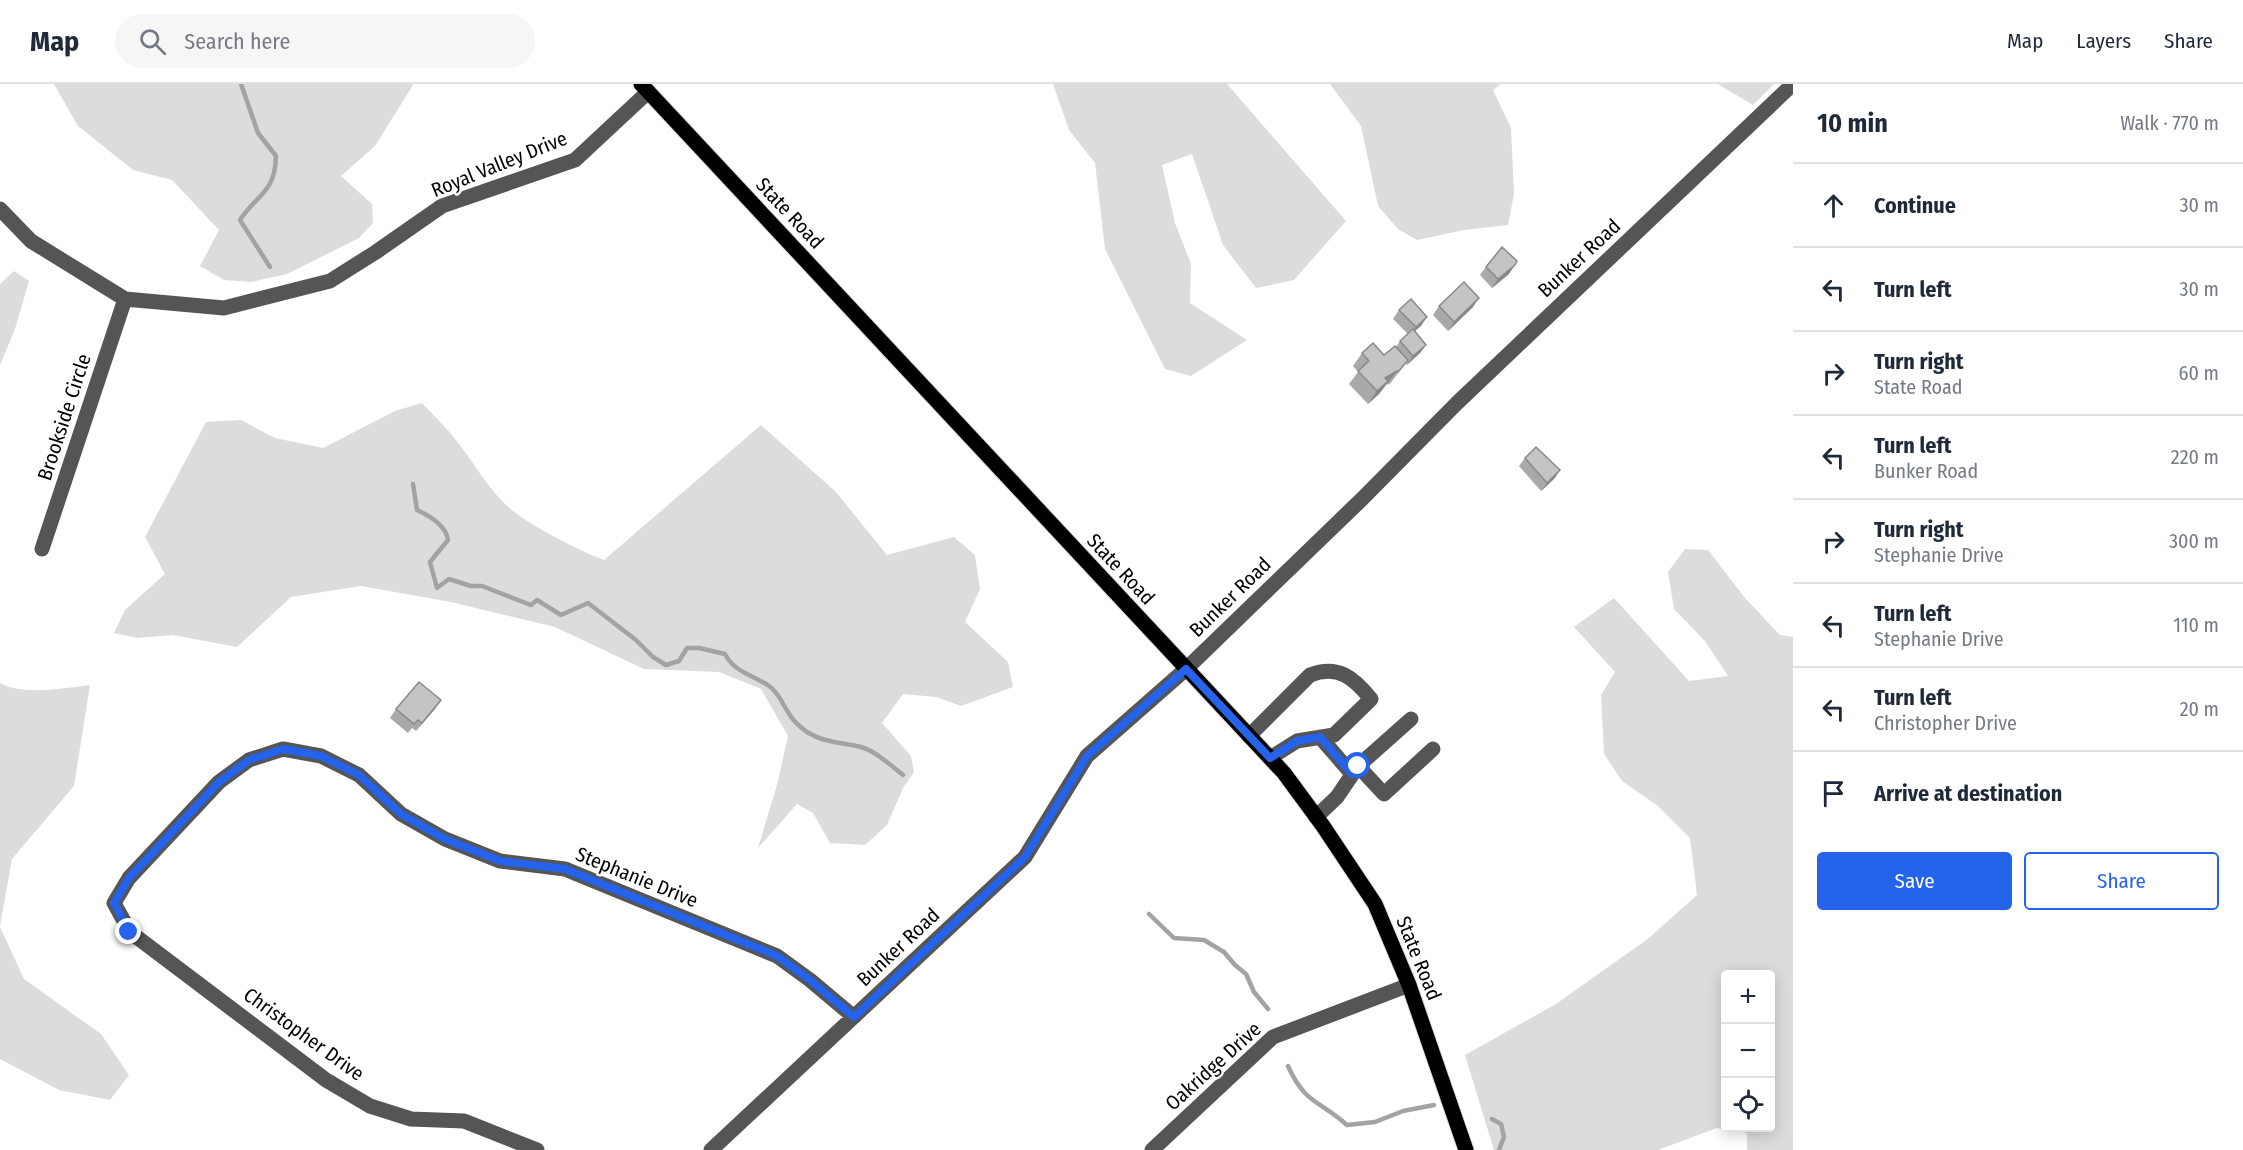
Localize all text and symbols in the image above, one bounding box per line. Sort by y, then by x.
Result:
search box [115,14,535,68]
text: Map [30,25,79,58]
icon: search [136,25,169,58]
text: Search here [184,28,290,55]
text: Map [2007,28,2043,54]
text: Layers [2076,28,2131,54]
text: Share [2164,28,2213,54]
text: 10 min [1817,108,1888,139]
text: Walk · 770 m [2120,111,2219,135]
street label: Royal Valley Drive [428,126,570,202]
street label: State Road [751,172,829,254]
icon: ahead [1817,189,1850,222]
text: Continue [1874,192,1956,219]
text: 30 m [2179,193,2219,217]
street label: Bunker Road [1533,214,1625,302]
icon: left [1817,273,1850,306]
text: Turn left [1874,276,1952,303]
text: 30 m [2179,277,2219,301]
text: Turn right [1874,348,1963,375]
street label: Brookside Circle [32,351,96,483]
icon: right [1817,357,1850,390]
text: 60 m [2179,361,2219,385]
text: State Road [1874,375,1962,399]
text: Turn left [1874,432,1952,459]
icon: left [1817,441,1850,474]
text: 220 m [2171,445,2219,469]
text: Bunker Road [1874,459,1978,483]
text: Turn right [1874,516,1963,543]
icon: right [1817,525,1850,558]
street label: State Road [1082,528,1160,610]
text: 300 m [2169,529,2219,553]
text: Stephanie Drive [1874,543,2004,567]
street label: Bunker Road [1184,552,1276,642]
text: Turn left [1874,600,1952,627]
icon: left [1817,609,1850,642]
text: 110 m [2173,613,2219,637]
text: Stephanie Drive [1874,627,2004,651]
text: Turn left [1874,684,1952,711]
icon: left [1817,693,1850,726]
text: 20 m [2180,697,2219,721]
text: Christopher Drive [1874,711,2017,735]
route start [1344,752,1370,778]
icon: arrive [1817,777,1850,810]
text: Arrive at destination [1874,780,2062,807]
street label: Stephanie Drive [572,842,702,912]
button: Save [1817,852,2012,910]
button: Share [2024,852,2219,910]
street label: Bunker Road [852,903,944,991]
street label: State Road [1391,913,1447,1003]
route end [115,918,141,944]
map controls [1721,970,1775,1132]
button: + [1721,970,1775,1024]
street label: Christopher Drive [239,982,369,1086]
street label: Oakridge Drive [1160,1017,1266,1115]
button: − [1721,1024,1775,1078]
button: locate [1721,1078,1775,1132]

